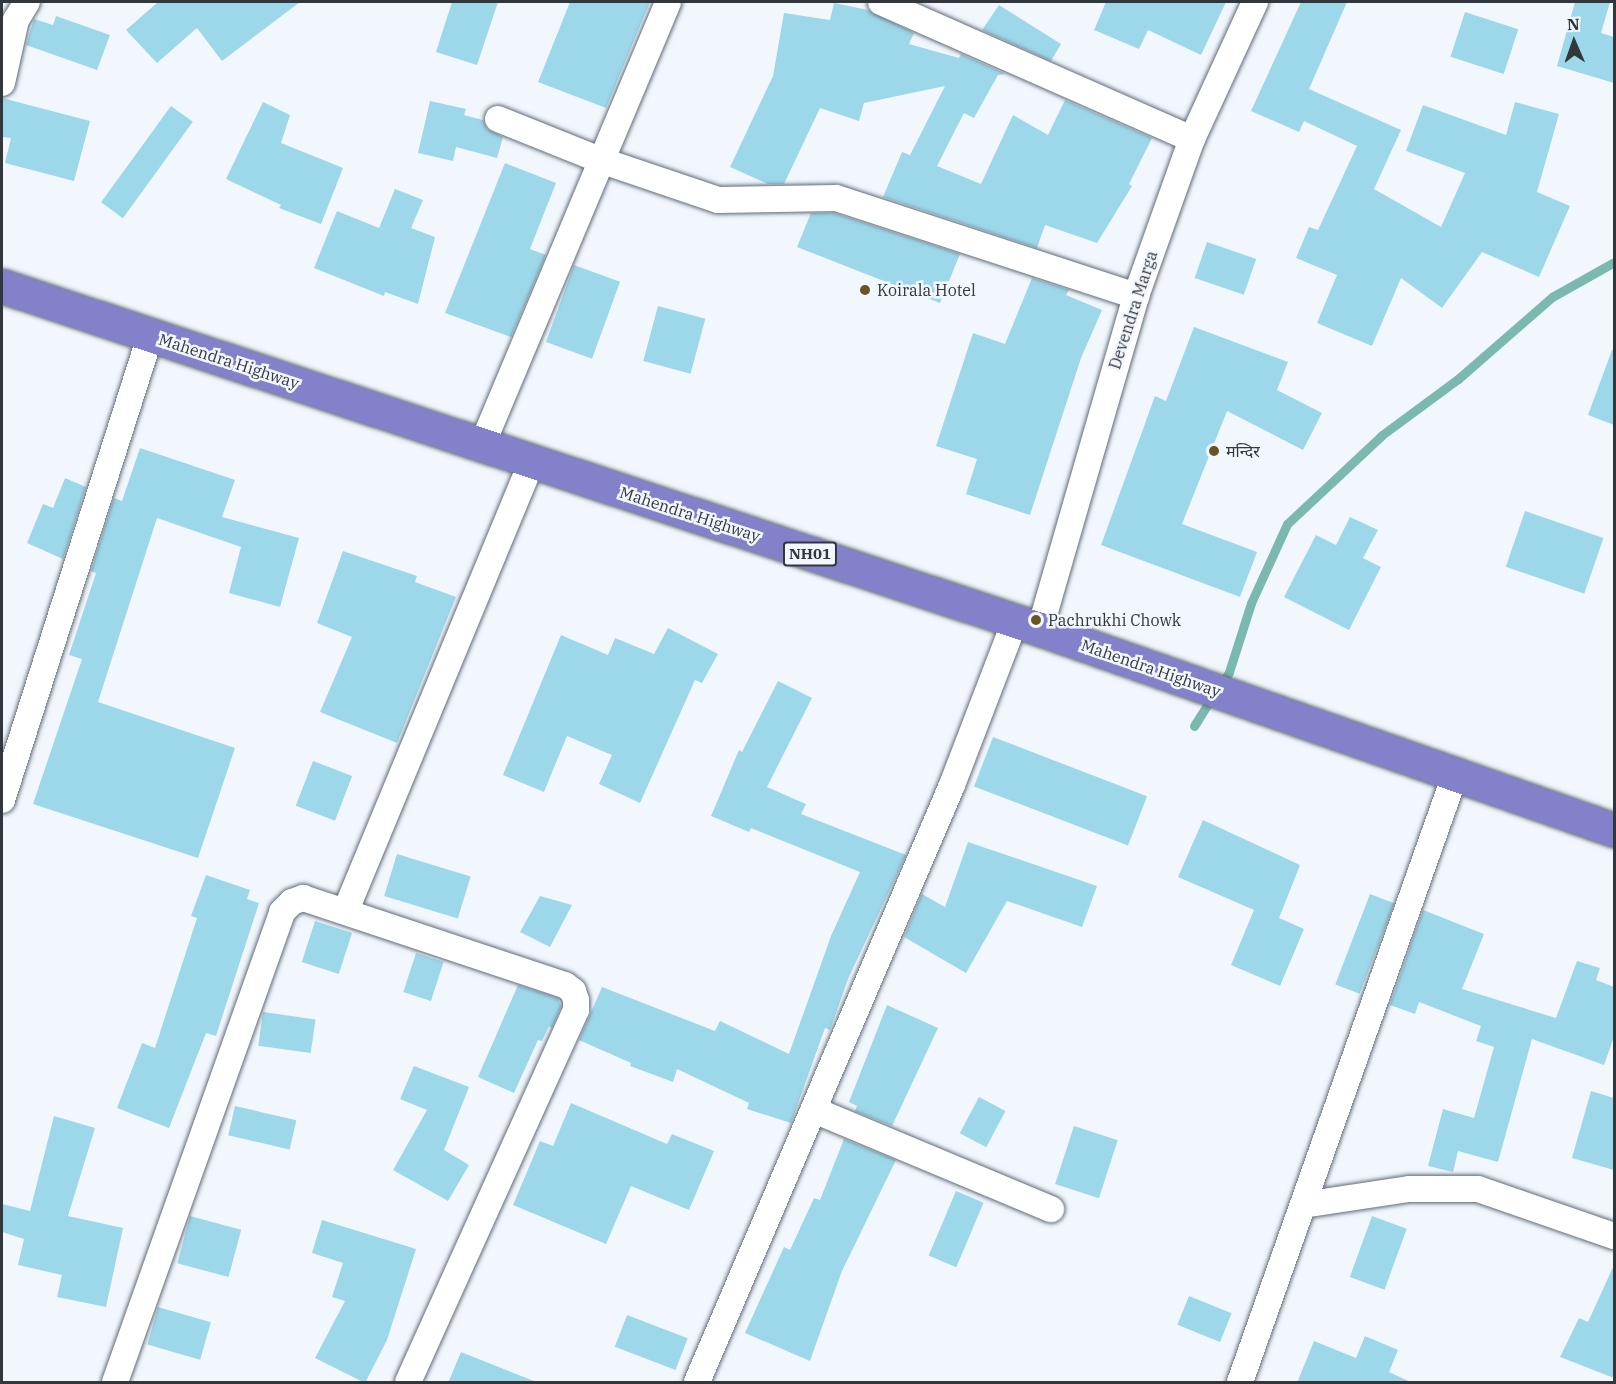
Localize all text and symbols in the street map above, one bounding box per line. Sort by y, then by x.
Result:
north arrow [1544,12,1604,72]
text: N [1567,14,1580,34]
street label: Devendra Marga [1105,248,1161,372]
place label: Koirala Hotel [877,280,976,300]
marker: Koirala Hotel [858,283,872,297]
street label: Mahendra Highway [156,329,302,393]
place label: मन्दिर [1226,441,1260,461]
marker: मन्दिर [1207,444,1221,458]
street label: Mahendra Highway [617,482,763,546]
road number: NH01 [782,542,838,566]
place label: Pachrukhi Chowk [1048,610,1181,630]
marker: Pachrukhi Chowk [1029,613,1043,627]
street label: Mahendra Highway [1079,635,1223,701]

